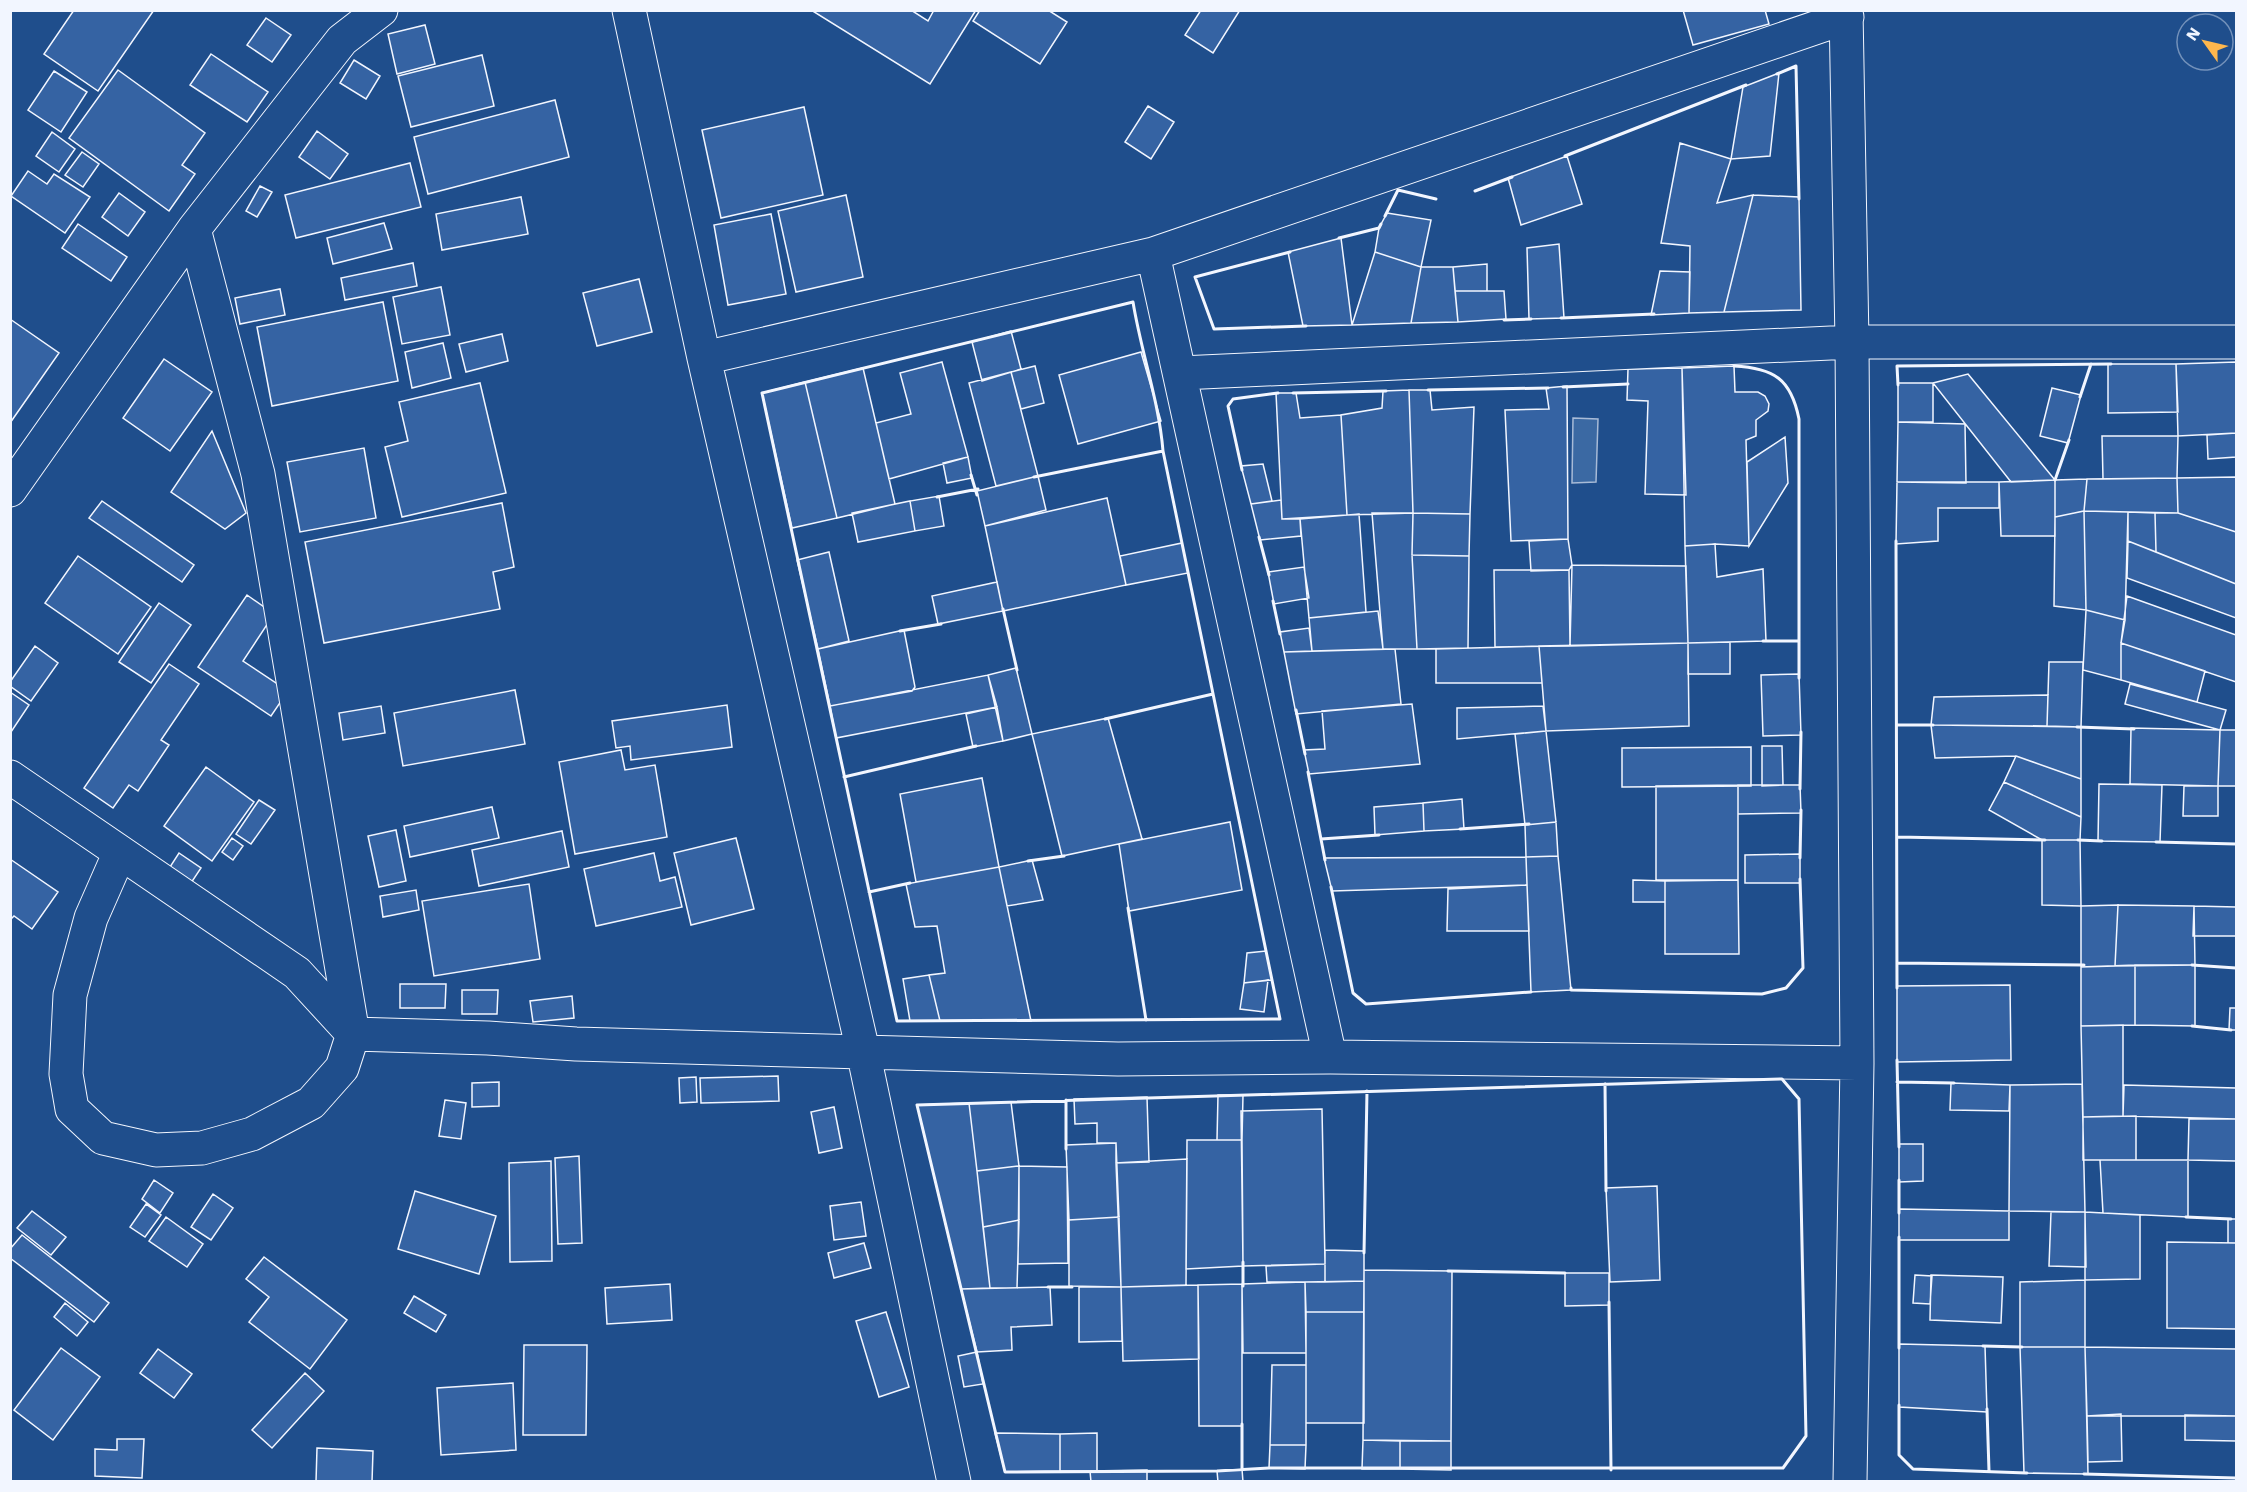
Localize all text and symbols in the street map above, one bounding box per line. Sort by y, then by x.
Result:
north arrow [2175,12,2235,72]
text: N [2182,24,2204,44]

